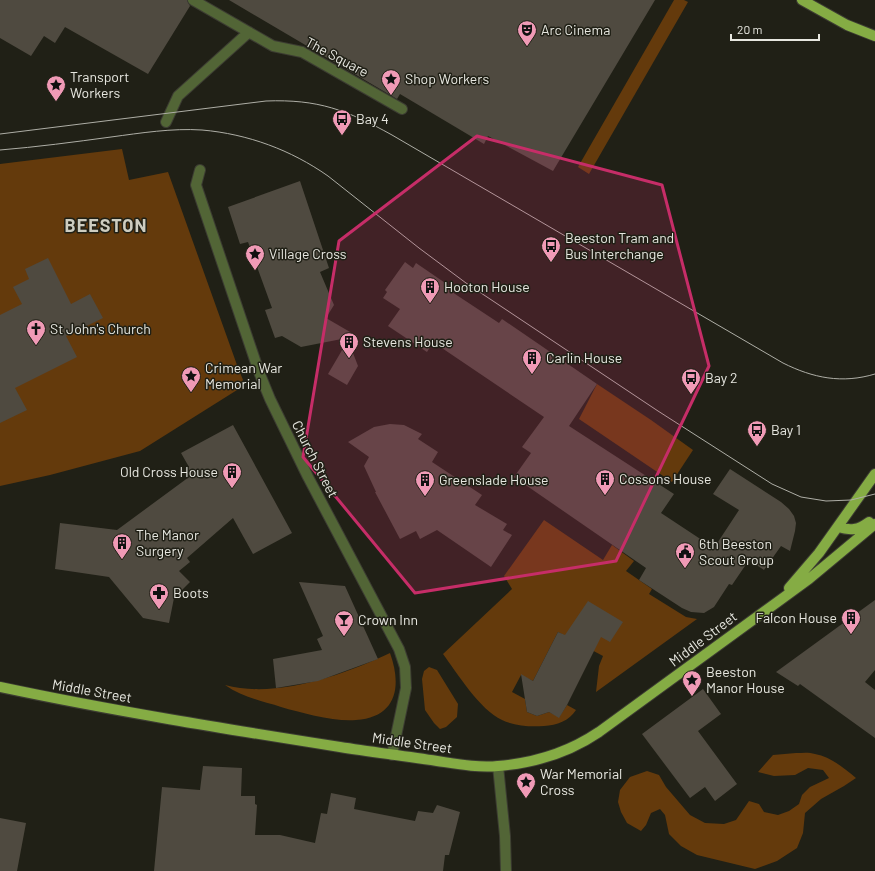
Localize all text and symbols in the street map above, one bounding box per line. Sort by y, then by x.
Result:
scale bar [731,16,819,42]
theatre icon: Arc Cinema [516,19,538,47]
place label: Arc Cinema [541,21,610,38]
text: 20 m [737,22,763,36]
street label: The Square [303,33,372,80]
place label: Transport Workers [70,68,129,101]
place icon: Shop Workers [380,68,402,96]
place label: Shop Workers [405,70,489,87]
place icon: Transport Workers [45,74,67,102]
bus stop icon: Bay 4 [331,108,353,136]
place label: Bay 4 [356,110,389,127]
district label: BEESTON [65,214,147,236]
place label: Beeston Tram and Bus Interchange [565,229,674,262]
bus stop icon: Beeston Tram and Bus Interchange [540,235,562,263]
place icon: Village Cross [244,243,266,271]
place label: Village Cross [269,245,347,262]
building icon: Hooton House [419,276,441,304]
place label: Hooton House [444,278,530,295]
church icon: St John's Church [25,318,47,346]
place label: St John's Church [50,320,151,337]
building icon: Stevens House [338,331,360,359]
place label: Stevens House [363,333,453,350]
building icon: Carlin House [521,347,543,375]
place label: Carlin House [546,349,622,366]
place label: Crimean War Memorial [205,359,282,392]
place icon: Crimean War Memorial [180,365,202,393]
bus stop icon: Bay 2 [680,367,702,395]
place label: Bay 2 [705,369,738,386]
street label: Church Street [289,417,342,500]
bus stop icon: Bay 1 [746,419,768,447]
place label: Bay 1 [771,421,801,438]
building icon: Old Cross House [221,461,243,489]
place label: Old Cross House [120,463,218,480]
building icon: Cossons House [594,468,616,496]
building icon: Greenslade House [414,469,436,497]
place label: Cossons House [619,470,712,487]
place label: Greenslade House [439,471,549,488]
place label: The Manor Surgery [136,526,199,559]
building icon: The Manor Surgery [111,532,133,560]
place label: 6th Beeston Scout Group [699,535,774,568]
public building icon: 6th Beeston Scout Group [674,541,696,569]
pharmacy icon: Boots [148,582,170,610]
place label: Boots [173,584,209,601]
building icon: Falcon House [840,607,862,635]
street label: Middle Street [665,608,740,670]
bar icon: Crown Inn [333,609,355,637]
place label: Falcon House [755,609,837,626]
place label: Crown Inn [358,611,418,628]
place label: Beeston Manor House [706,663,785,696]
place icon: Beeston Manor House [681,669,703,697]
street label: Middle Street [51,675,133,706]
street label: Middle Street [371,728,453,757]
place label: War Memorial Cross [540,765,622,798]
place icon: War Memorial Cross [515,771,537,799]

